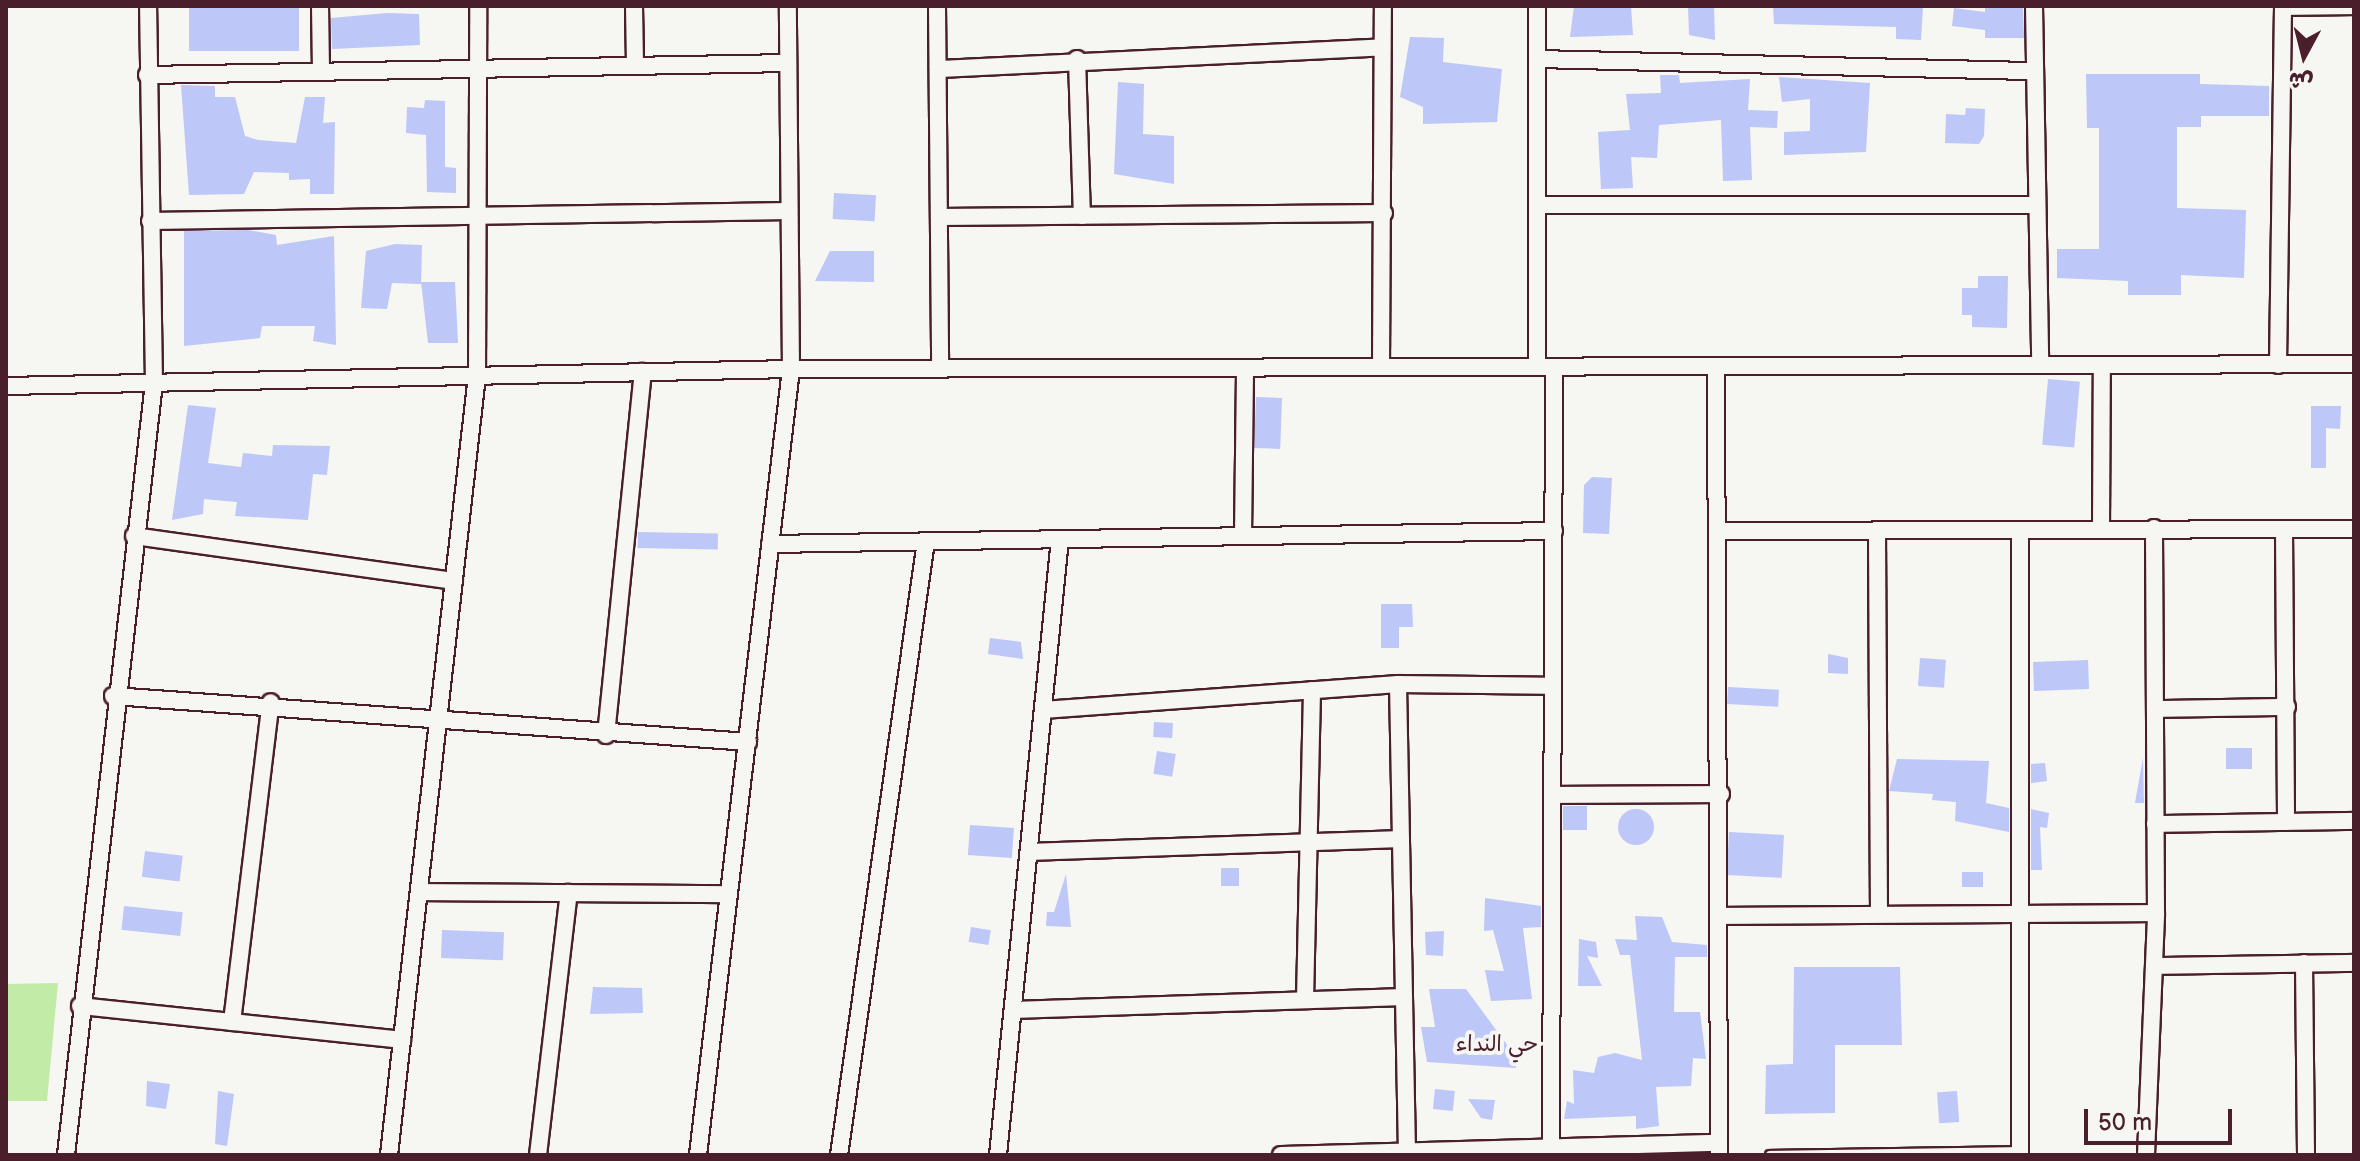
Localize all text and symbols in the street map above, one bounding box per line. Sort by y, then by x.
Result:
north arrow [2264,16,2344,96]
text: ش [2287,65,2315,95]
district label: حي النداء [1456,1032,1538,1058]
scale bar [2088,1093,2236,1143]
text: 50 m [2098,1108,2152,1137]

